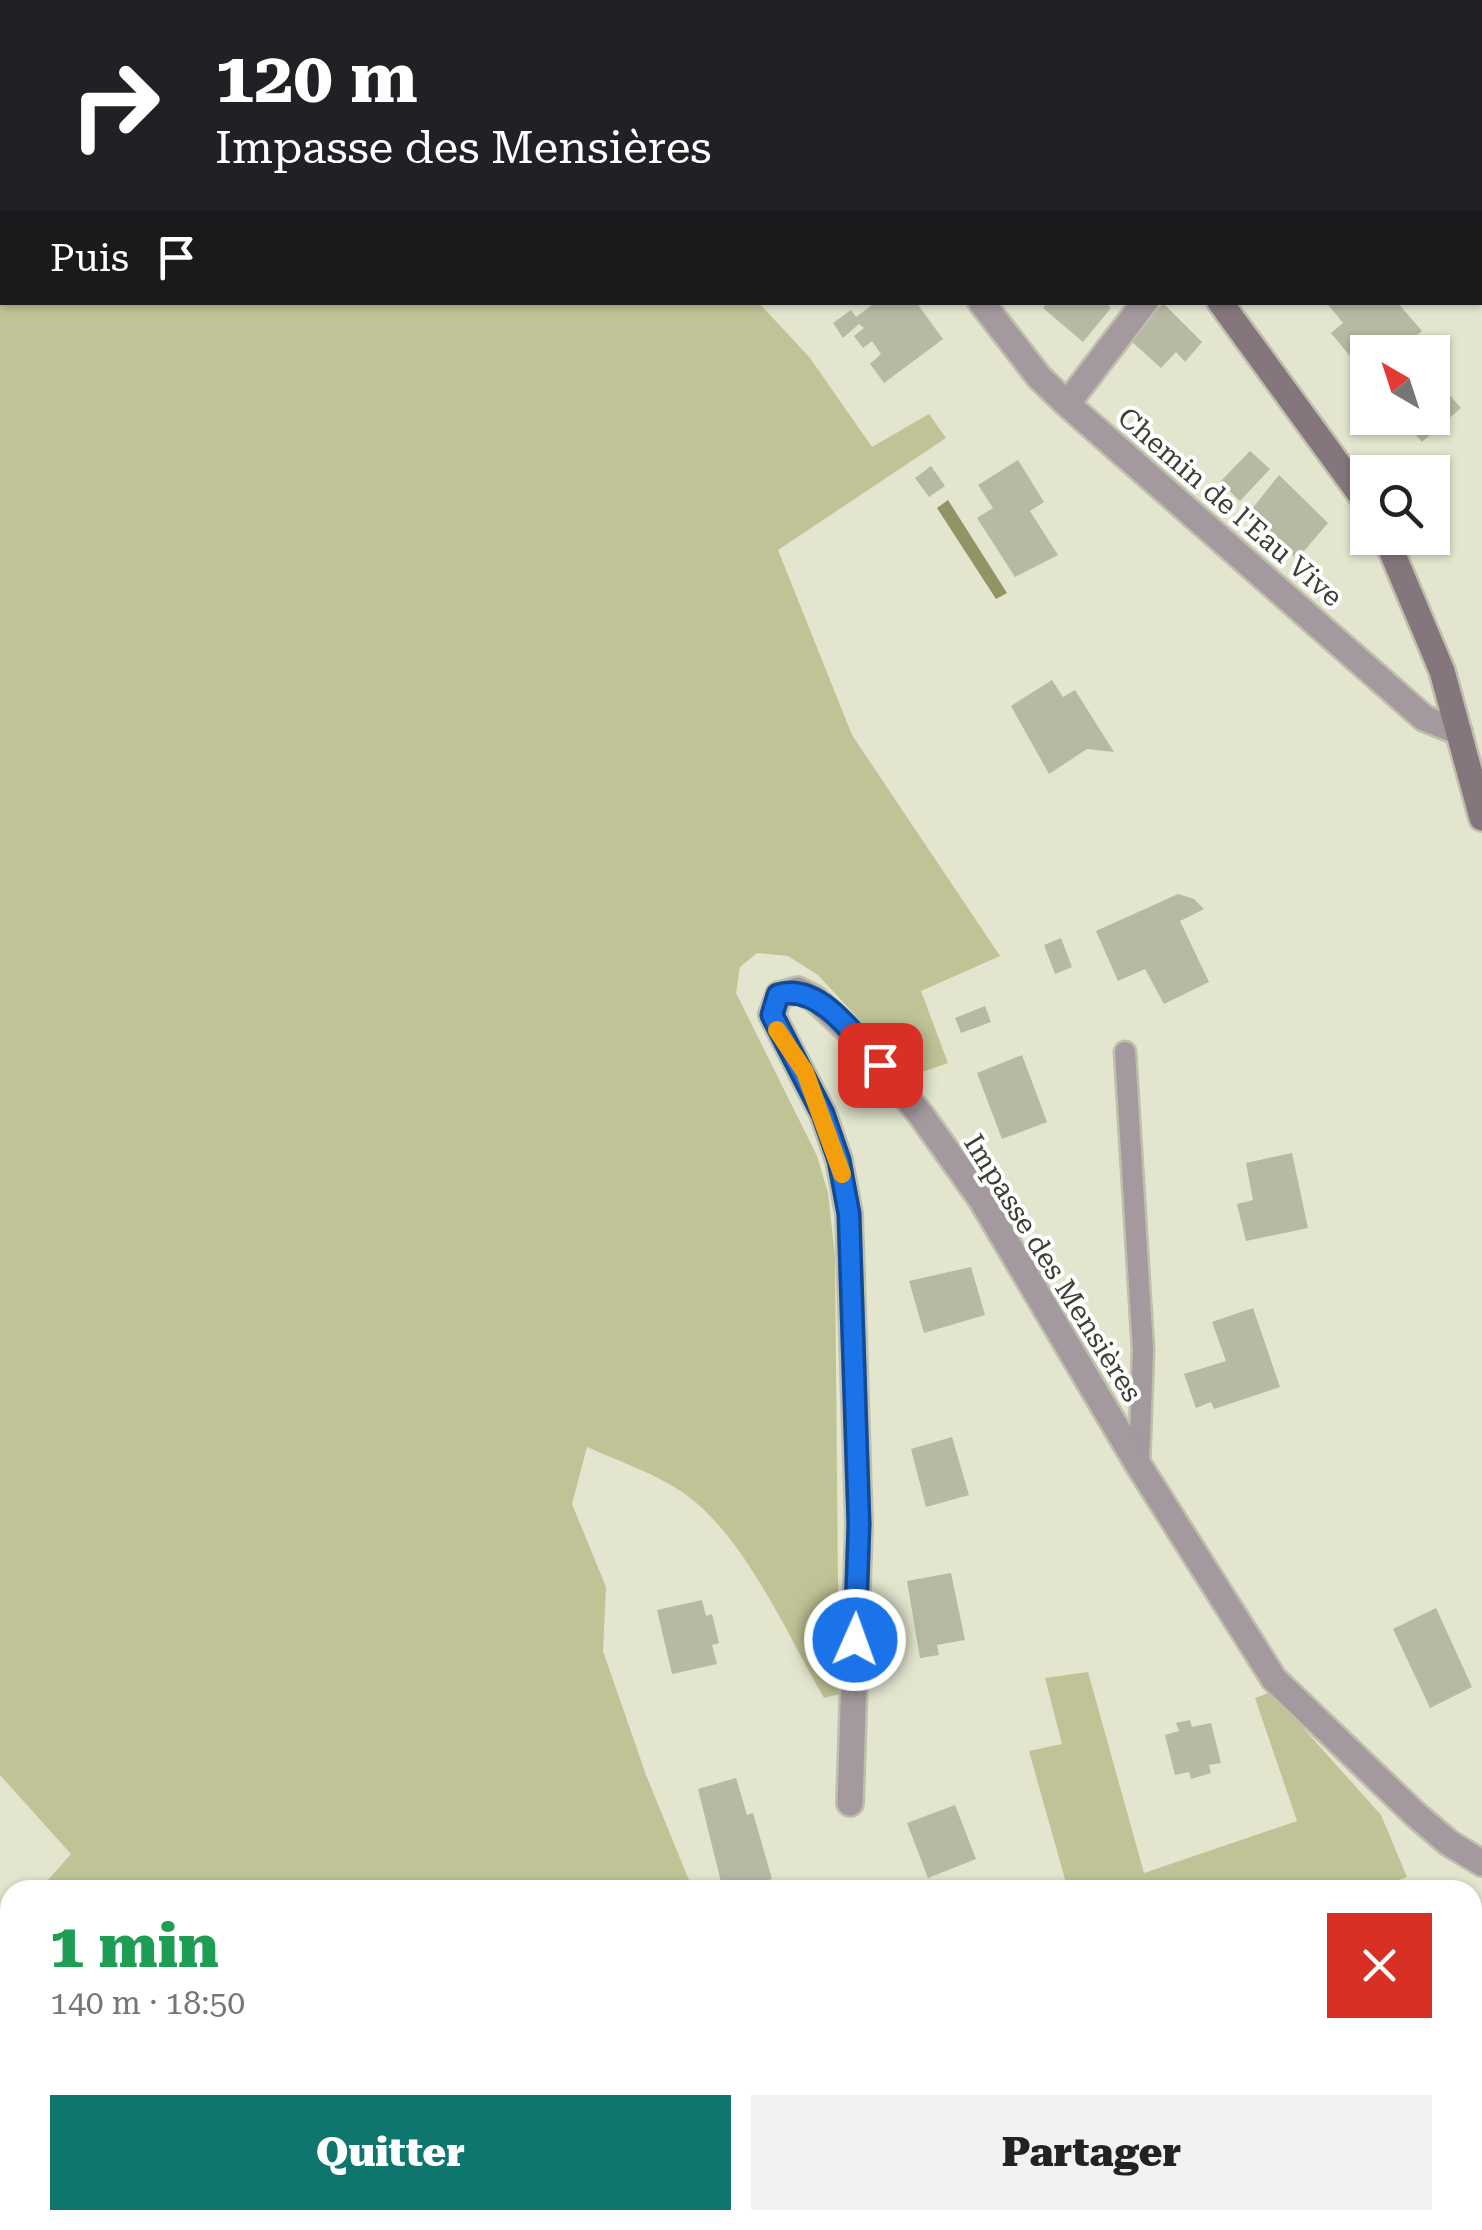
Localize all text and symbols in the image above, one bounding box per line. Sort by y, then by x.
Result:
text: 120 m [215,37,418,119]
icon: right [50,40,180,170]
text: Impasse des Mensières [215,121,712,174]
icon: arrive [149,230,204,285]
text: Puis [50,236,129,280]
north arrow [1350,335,1450,435]
map controls [1350,335,1450,555]
street label: Chemin de l'Eau Vive [1111,401,1349,613]
button: search [1350,455,1450,555]
pin [838,1023,923,1108]
icon: arrive [853,1038,908,1093]
street label: Impasse des Mensières [957,1128,1149,1408]
position arrow [803,1588,907,1692]
text: 1 min [50,1911,219,1982]
button: close [1327,1913,1432,2018]
text: 140 m · 18:50 [50,1984,245,2022]
button: Quitter [50,2095,731,2210]
button: Partager [751,2095,1432,2210]

